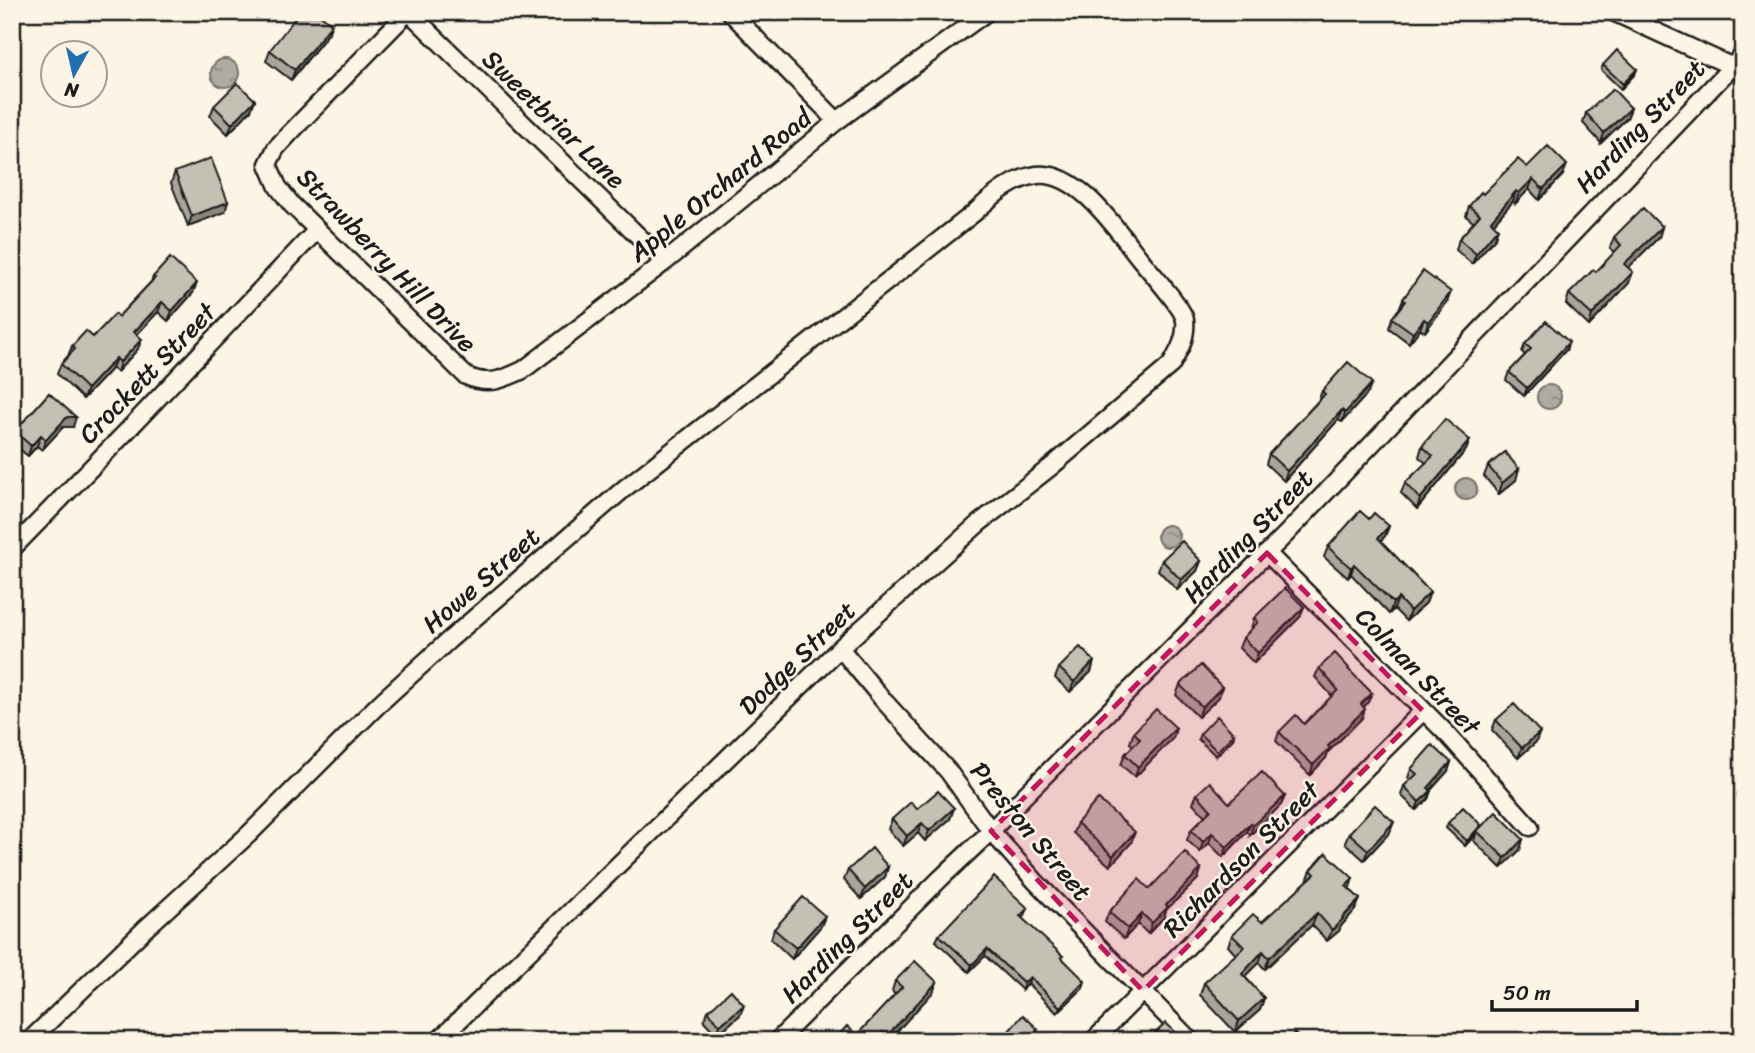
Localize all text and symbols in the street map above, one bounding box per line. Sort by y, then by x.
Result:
north arrow [38,38,108,108]
street label: Sweetbriar Lane [471,38,637,201]
street label: Harding Street [1563,48,1717,204]
text: N [62,73,82,108]
street label: Apple Orchard Road [617,95,824,275]
street label: Strawberry Hill Drive [286,156,488,364]
street label: Crockett Street [67,290,228,455]
street label: Harding Street [1171,458,1325,614]
street label: Howe Street [411,515,551,645]
street label: Dodge Street [727,589,867,727]
street label: Colman Street [1344,596,1493,748]
street label: Preston Street [958,750,1104,912]
street label: Richardson Street [1151,768,1332,949]
street label: Harding Street [769,859,925,1015]
scale bar [1492,969,1638,1013]
text: 50 m [1503,974,1551,1012]

